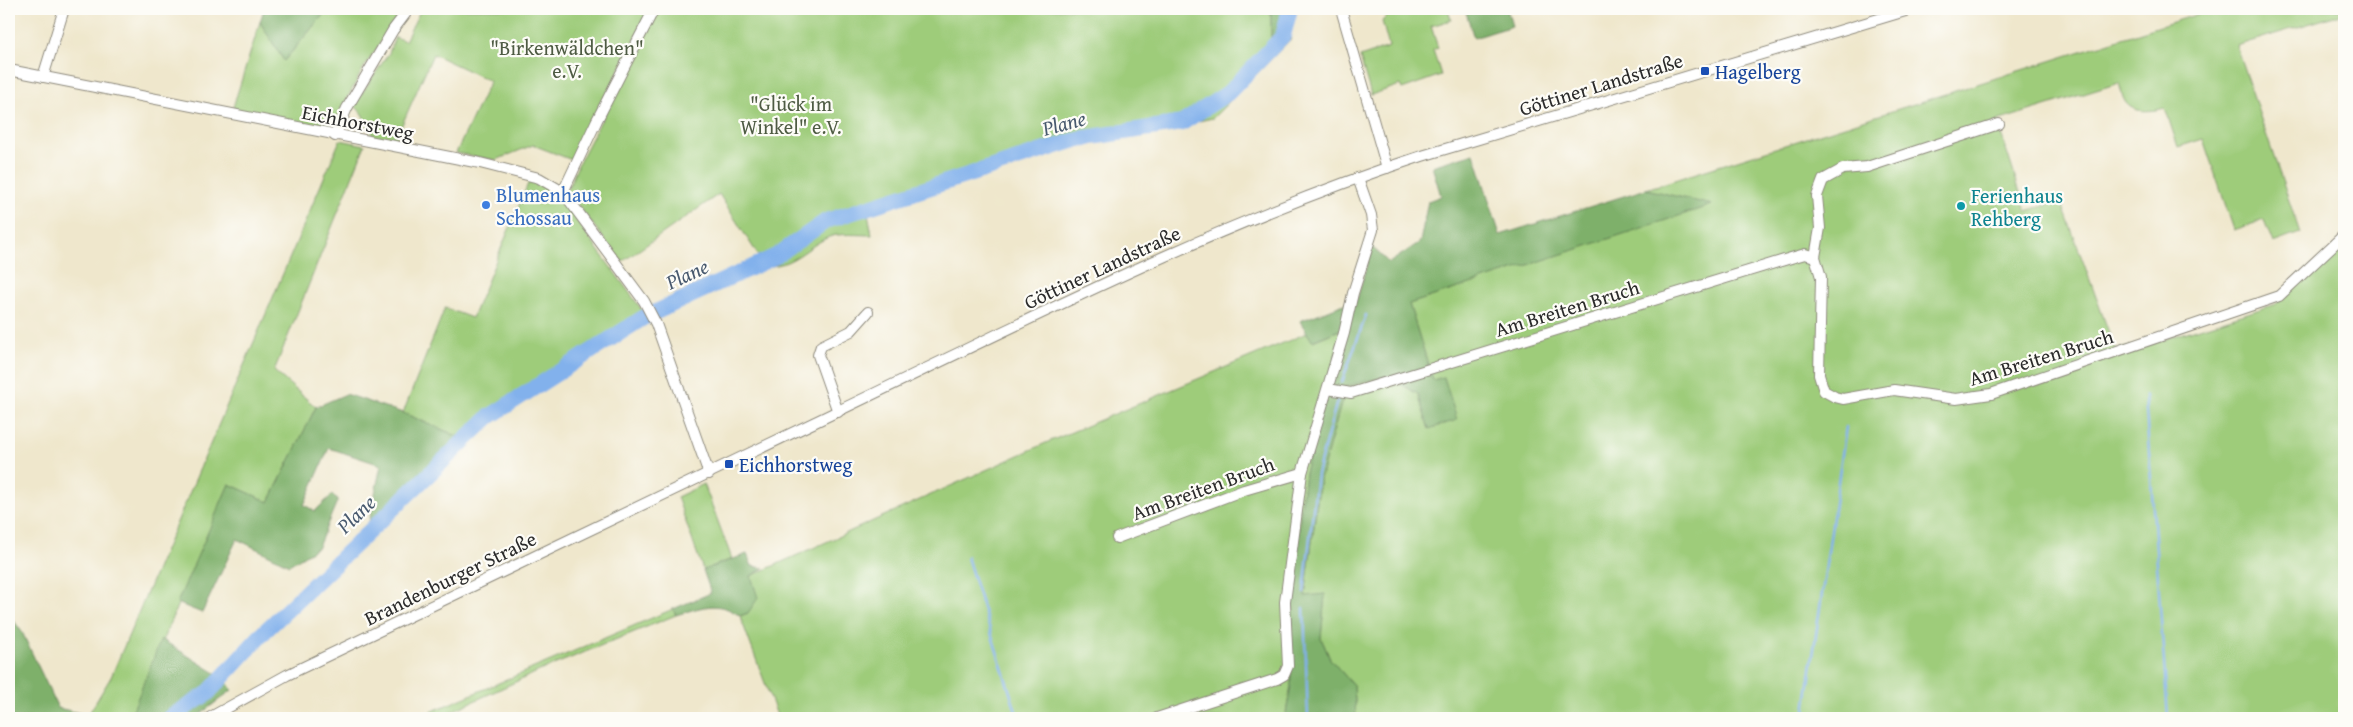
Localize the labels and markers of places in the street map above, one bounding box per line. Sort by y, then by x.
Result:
place label: Hagelberg [1715,57,1801,86]
marker: Hagelberg [1699,65,1711,77]
place label: Blumenhaus Schossau [496,180,600,232]
place label: Ferienhaus Rehberg [1971,181,2063,233]
marker: Blumenhaus Schossau [480,199,492,211]
marker: Ferienhaus Rehberg [1955,200,1967,212]
place label: Eichhorstweg [739,450,852,479]
marker: Eichhorstweg [723,458,735,470]

